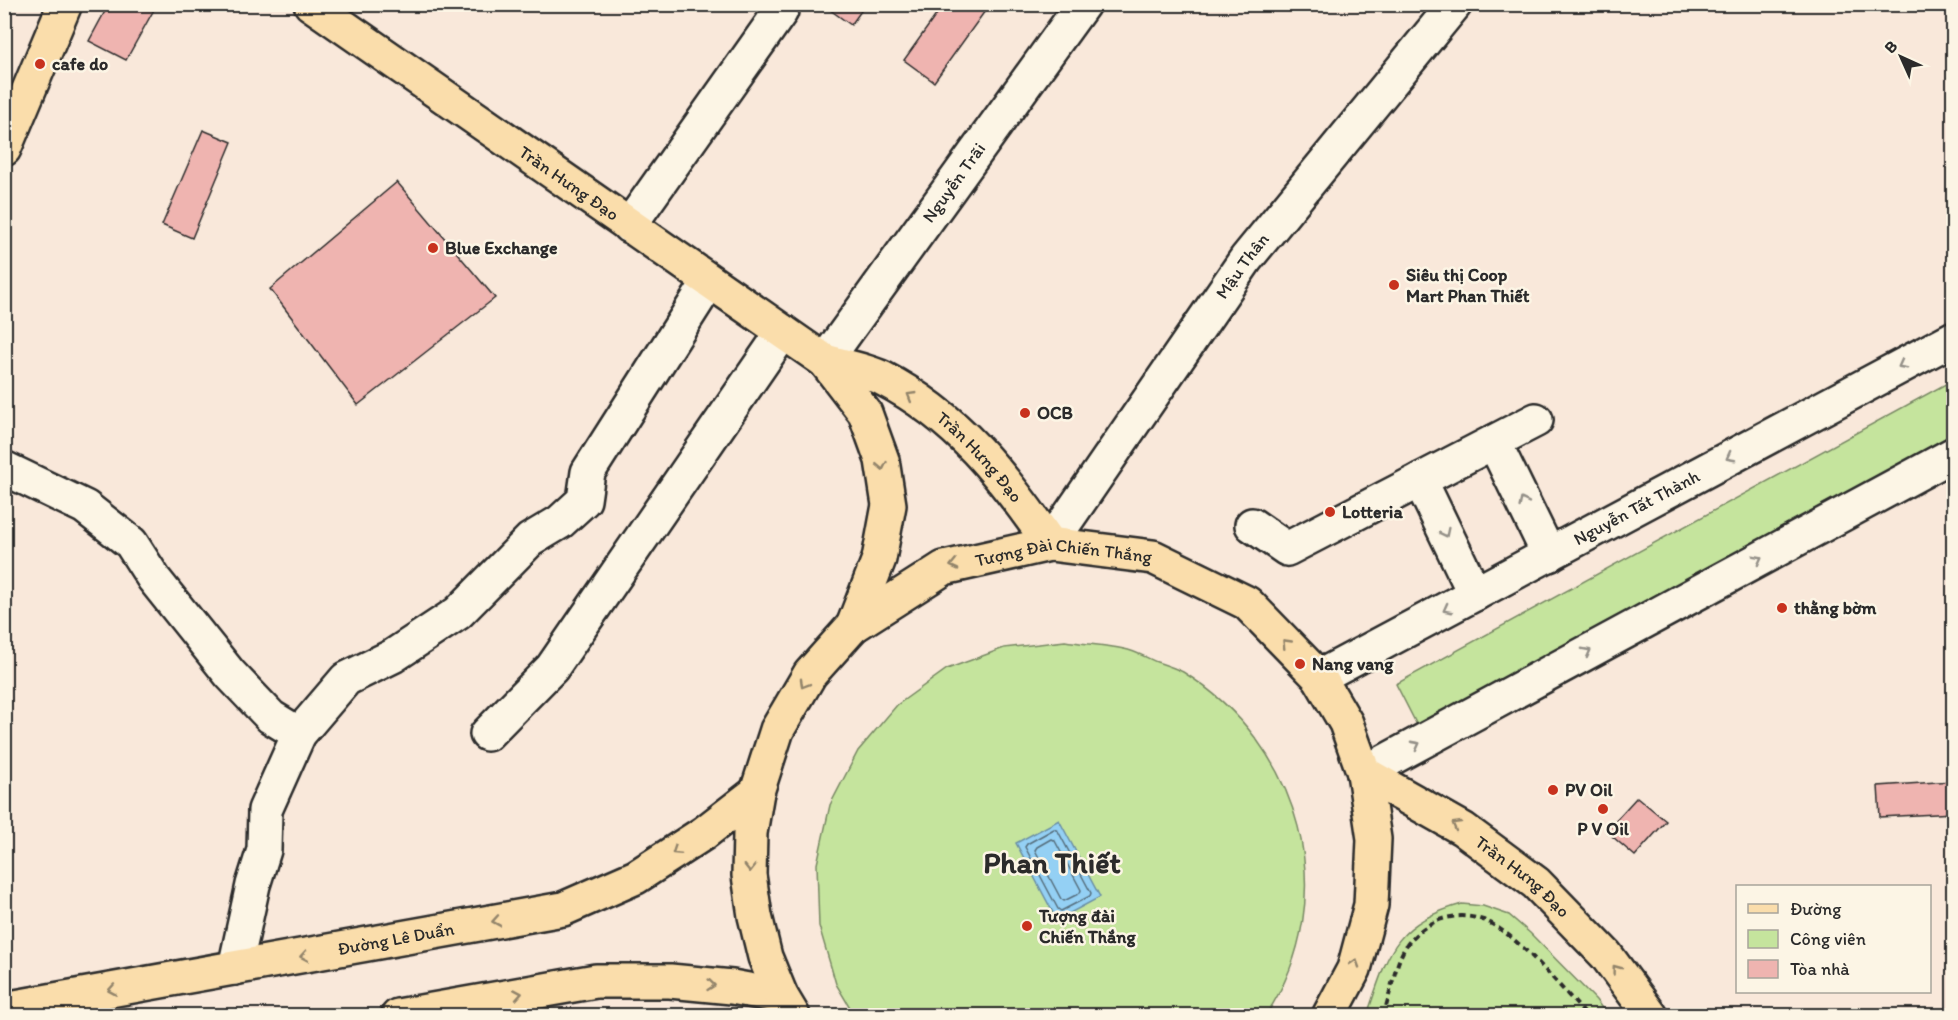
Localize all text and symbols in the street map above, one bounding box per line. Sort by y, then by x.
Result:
north arrow [1871,27,1931,87]
text: B [1880,36,1902,57]
place label: cafe do [52,53,108,75]
marker: cafe do [33,57,47,71]
street label: Nguyễn Trãi [918,138,990,227]
street label: Trần Hưng Đạo [515,141,623,226]
street label: Mậu Thân [1211,228,1274,303]
place label: Blue Exchange [445,237,558,259]
marker: Blue Exchange [426,241,440,255]
place label: Siêu thị Coop Mart Phan Thiết [1406,264,1530,307]
marker: Siêu thị Coop Mart Phan Thiết [1387,278,1401,292]
one-way arrow [1898,358,1908,369]
one-way arrow [907,391,917,403]
place label: OCB [1037,402,1073,424]
marker: OCB [1018,406,1032,420]
street label: Trần Hưng Đạo [932,407,1027,507]
one-way arrow [1726,450,1736,461]
one-way arrow [875,460,888,470]
street label: Nguyễn Tất Thành [1570,465,1704,550]
one-way arrow [1519,498,1530,508]
place label: Lotteria [1342,501,1403,523]
marker: Lotteria [1323,505,1337,519]
one-way arrow [1438,527,1450,538]
street label: Tượng Đài Chiến Thắng [973,533,1154,572]
one-way arrow [1752,555,1763,566]
one-way arrow [949,558,959,571]
place label: thằng bờm [1794,597,1877,619]
marker: thằng bờm [1775,601,1789,615]
one-way arrow [1443,602,1453,613]
one-way arrow [1283,640,1294,651]
one-way arrow [1581,648,1591,659]
place label: Nang vang [1312,653,1394,675]
marker: Nang vang [1293,657,1307,671]
one-way arrow [799,678,811,688]
one-way arrow [1409,741,1420,752]
place label: PV Oil [1565,779,1614,801]
marker: PV Oil [1546,783,1560,797]
marker: P V Oil [1596,802,1610,816]
place label: P V Oil [1577,818,1630,840]
one-way arrow [1452,821,1462,833]
street label: Trần Hưng Đạo [1471,831,1575,922]
one-way arrow [672,844,682,856]
district label: Phan Thiết [983,844,1121,881]
one-way arrow [744,864,756,873]
legend [1736,885,1931,993]
text: Đường [1790,898,1842,920]
place label: Tượng đài Chiến Thắng [1038,905,1137,948]
one-way arrow [492,914,502,927]
street label: Đường Lê Duẩn [336,918,456,960]
marker: Tượng đài Chiến Thắng [1020,919,1034,933]
text: Công viên [1790,928,1866,950]
one-way arrow [300,949,309,961]
one-way arrow [1347,958,1360,969]
text: Tòa nhà [1790,958,1850,980]
one-way arrow [1612,965,1623,976]
one-way arrow [707,978,716,991]
one-way arrow [108,983,118,996]
one-way arrow [513,989,522,1001]

